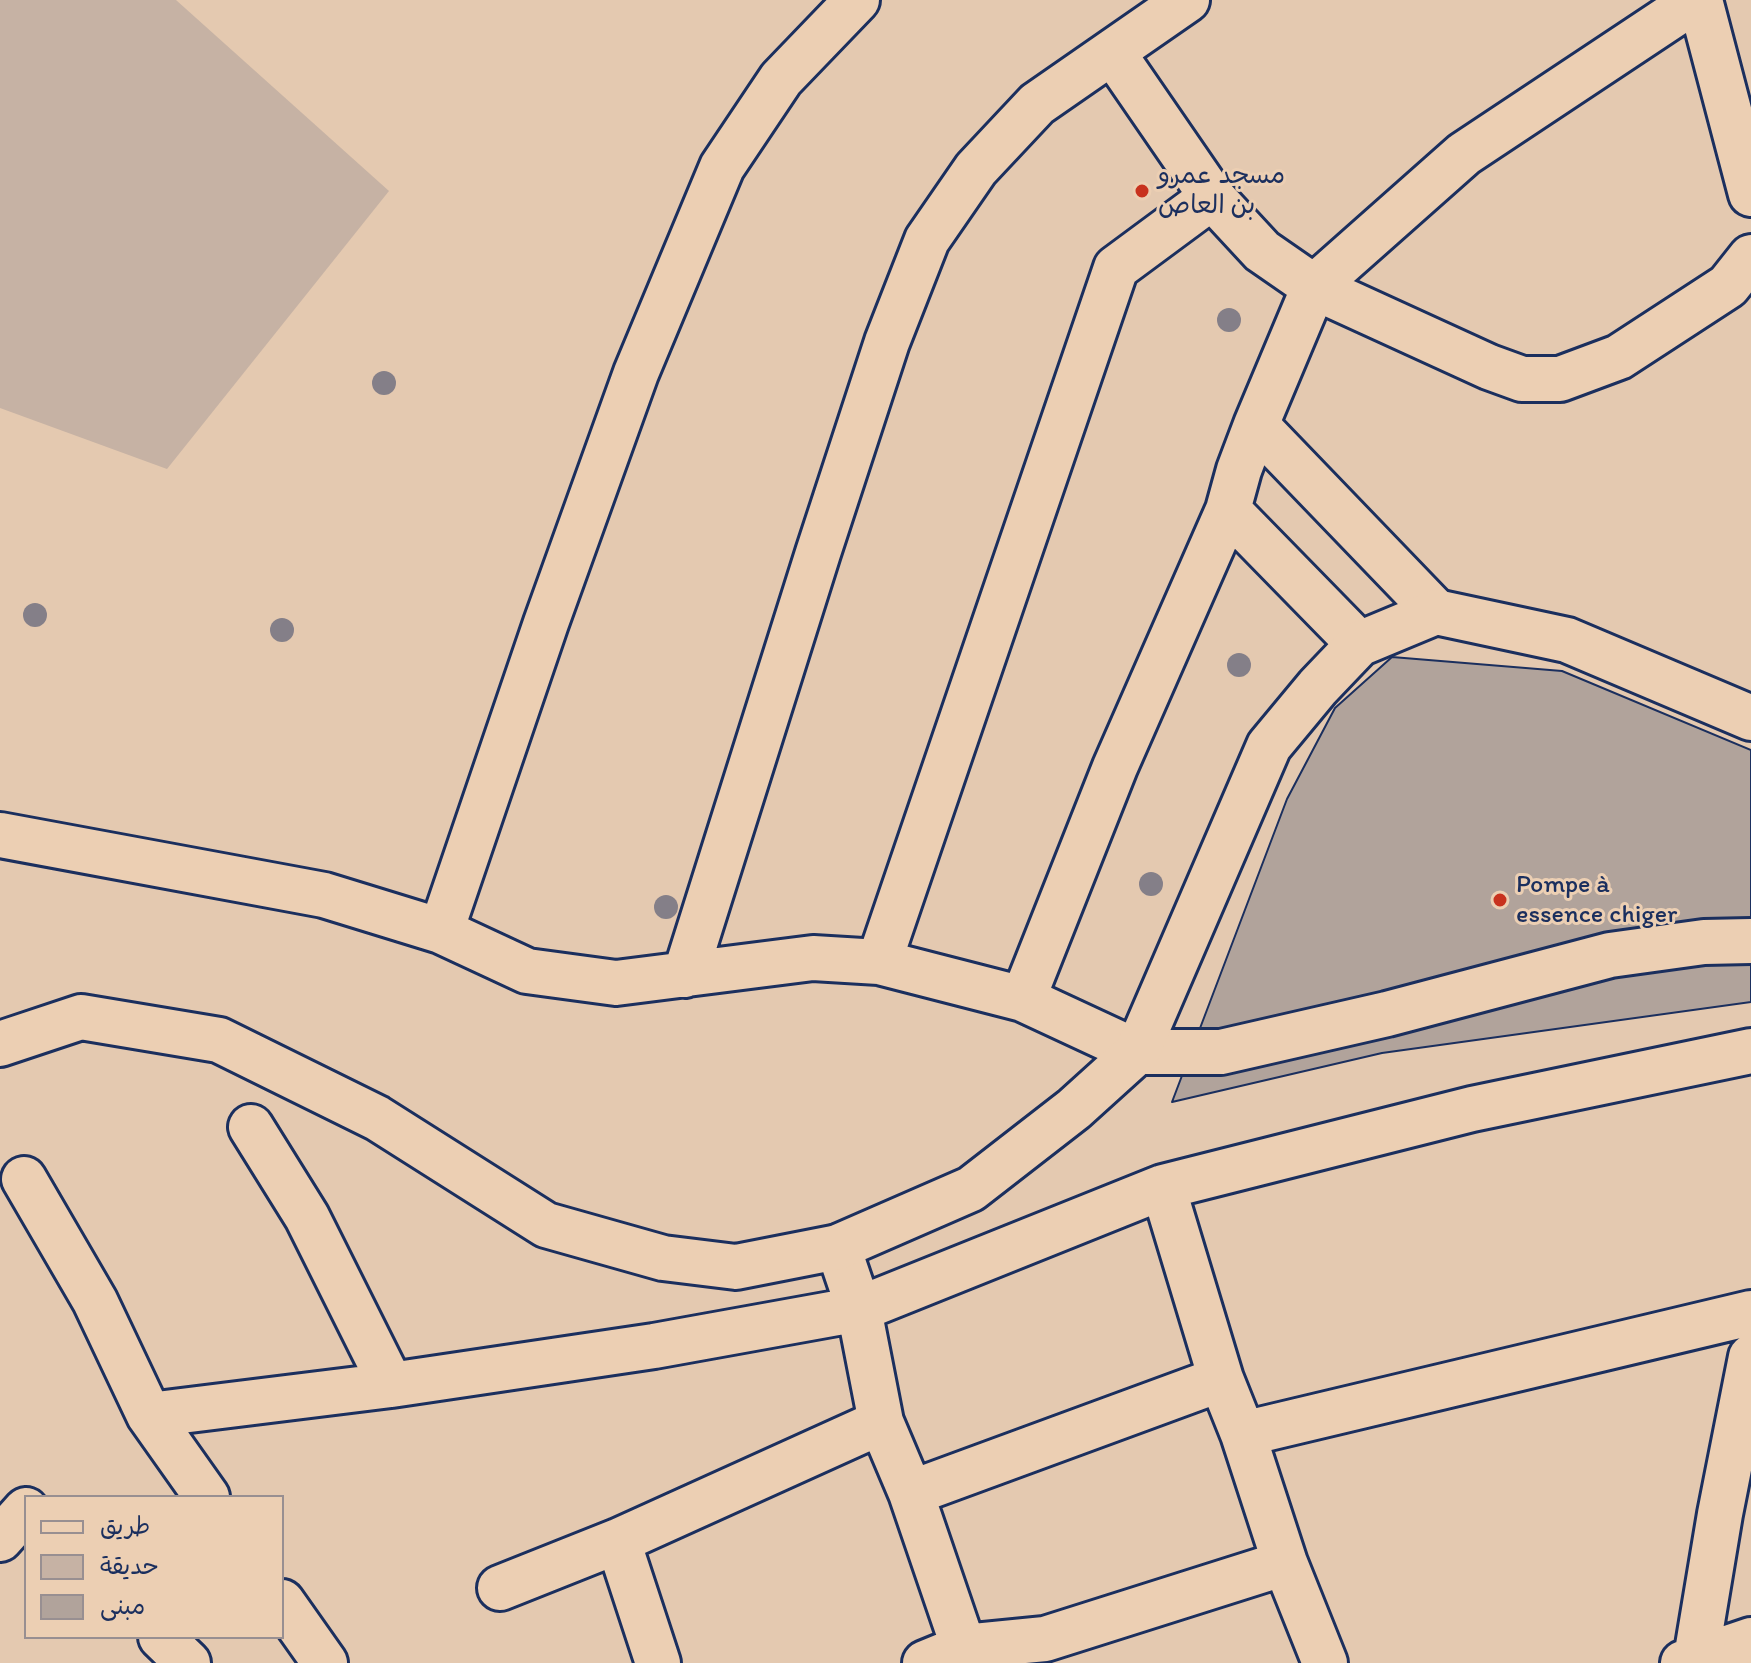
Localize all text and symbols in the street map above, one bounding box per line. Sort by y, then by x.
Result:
place label: مسجد عمرو بن العاص [1158,160,1285,222]
marker: مسجد عمرو بن العاص [1133,182,1151,200]
place label: Pompe à essence chiger [1516,869,1677,930]
marker: Pompe à essence chiger [1491,891,1509,909]
legend [24,1495,284,1639]
text: طريق [100,1511,150,1540]
text: حديقة [100,1551,159,1580]
text: مبنى [100,1591,145,1620]

